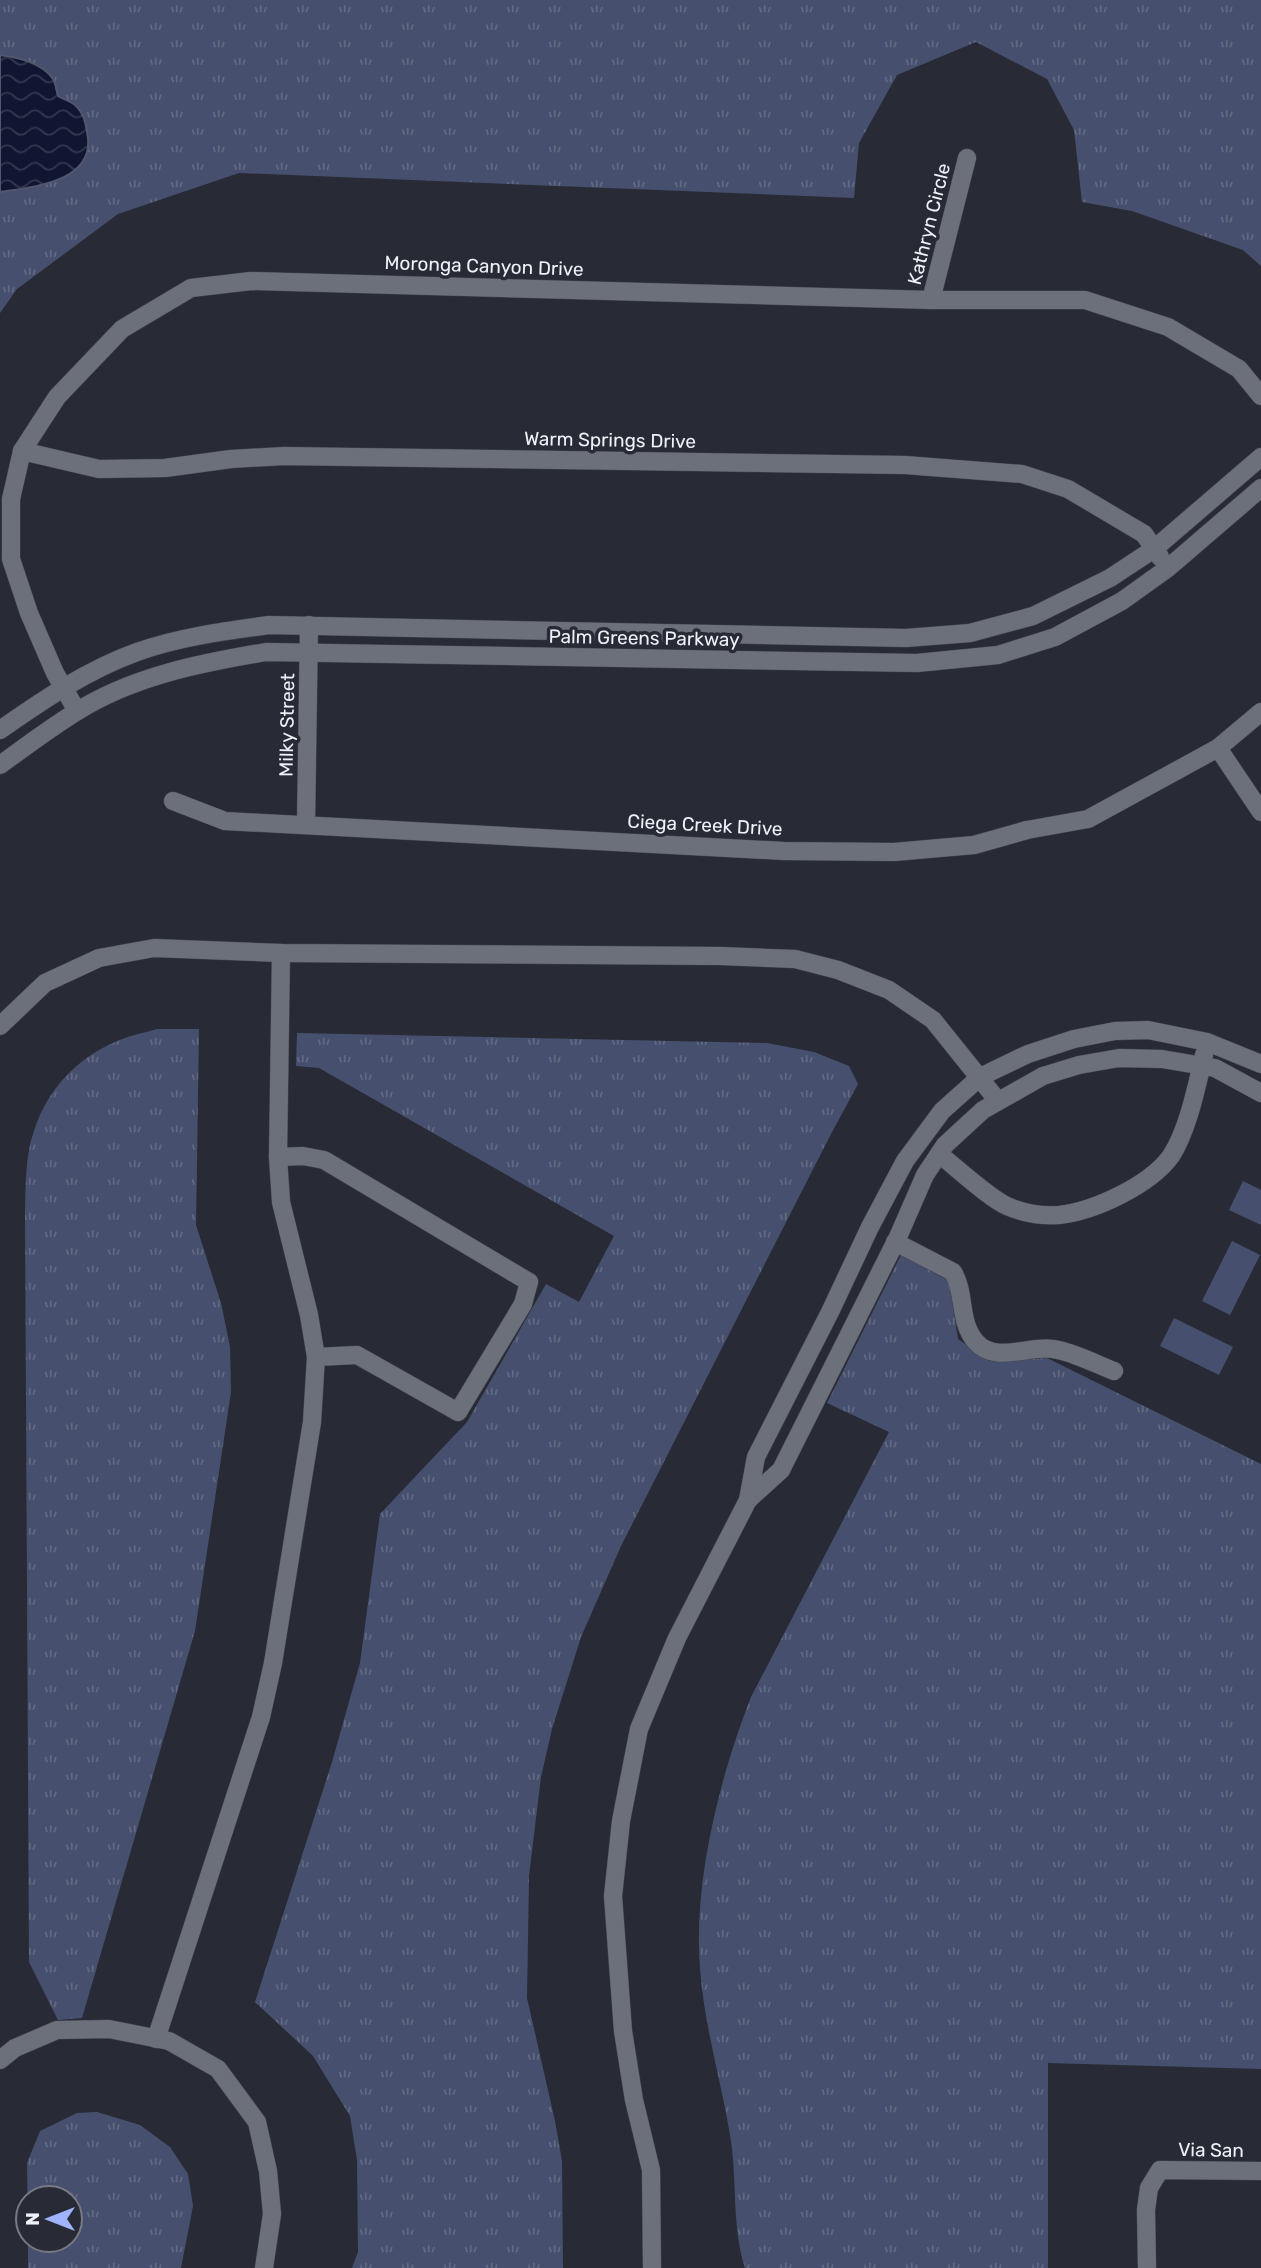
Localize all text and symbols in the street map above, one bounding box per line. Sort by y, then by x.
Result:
street label: Kathryn Circle [903,161,955,287]
street label: Moronga Canyon Drive [384,251,584,281]
street label: Warm Springs Drive [524,427,696,453]
street label: Palm Greens Parkway [548,625,740,651]
street label: Milky Street [275,672,299,777]
street label: Ciega Creek Drive [627,809,783,841]
street label: Via San [1178,2138,1244,2162]
north arrow [14,2184,84,2254]
text: N [21,2212,44,2226]

